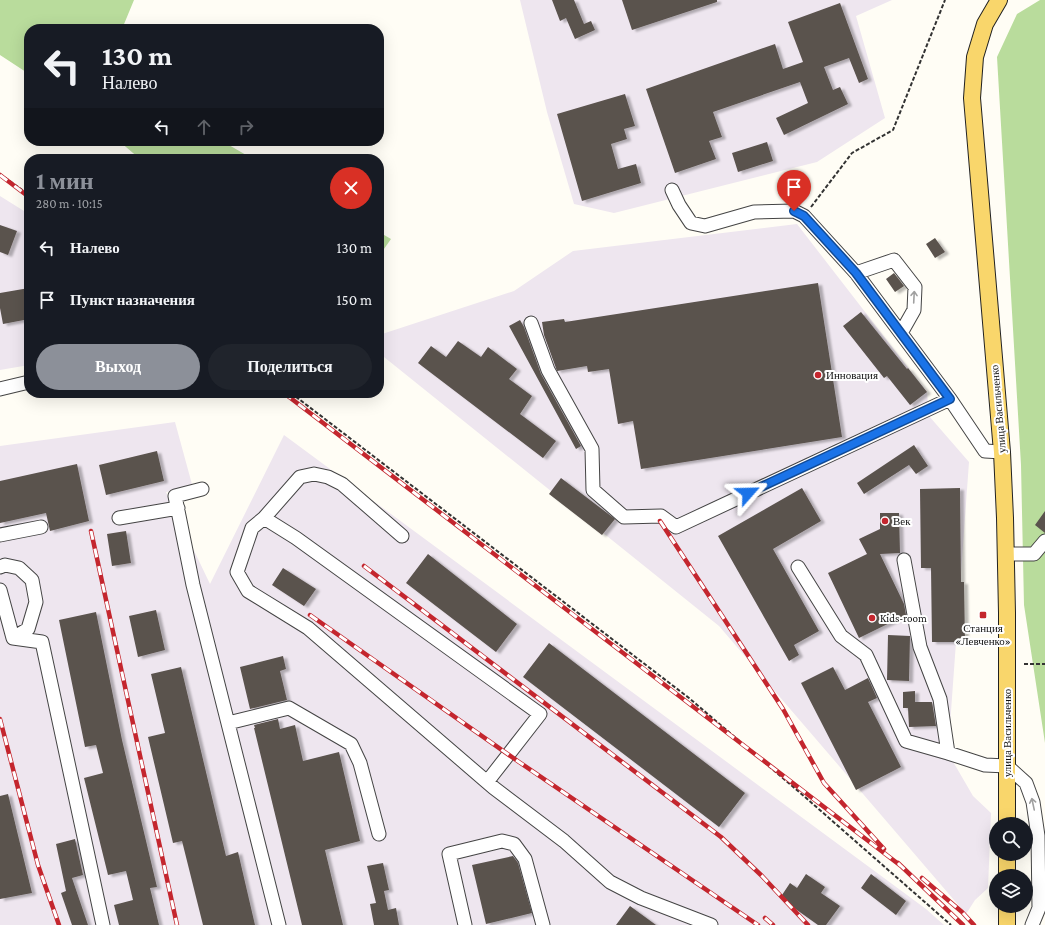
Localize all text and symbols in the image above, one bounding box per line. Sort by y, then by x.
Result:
icon: left [36,40,88,92]
text: 130 m [102,40,172,71]
text: Налево [102,73,158,93]
icon: left [151,116,173,138]
icon: ahead [193,116,215,138]
icon: right [235,116,257,138]
text: 1 мин [36,167,94,194]
button: close [330,167,372,209]
pin [777,170,811,211]
icon: arrive [783,176,805,198]
text: 280 m · 10:15 [36,196,103,211]
icon: left [36,237,58,259]
text: Налево [70,240,120,256]
text: 130 m [337,240,372,256]
icon: arrive [36,289,58,311]
one-way arrow [911,291,918,304]
text: Пункт назначения [70,292,195,308]
text: 150 m [337,292,372,308]
button: Выход [36,344,200,390]
button: Поделиться [208,344,372,390]
street label: улица Васильченко [988,364,1008,454]
place label: Инновация [826,369,878,381]
marker: Инновация [813,370,823,380]
position arrow [727,472,769,514]
place label: Век [893,515,911,527]
marker: Век [880,516,890,526]
marker: Станция «Левченко» [978,610,988,620]
place label: Kids-room [880,612,927,624]
marker: Kids-room [867,613,877,623]
place label: Станция «Левченко» [955,622,1011,647]
street label: улица Васильченко [1001,688,1013,777]
one-way arrow [1028,798,1036,811]
map controls [989,817,1033,913]
button: search [989,817,1033,861]
button: layers [989,869,1033,913]

